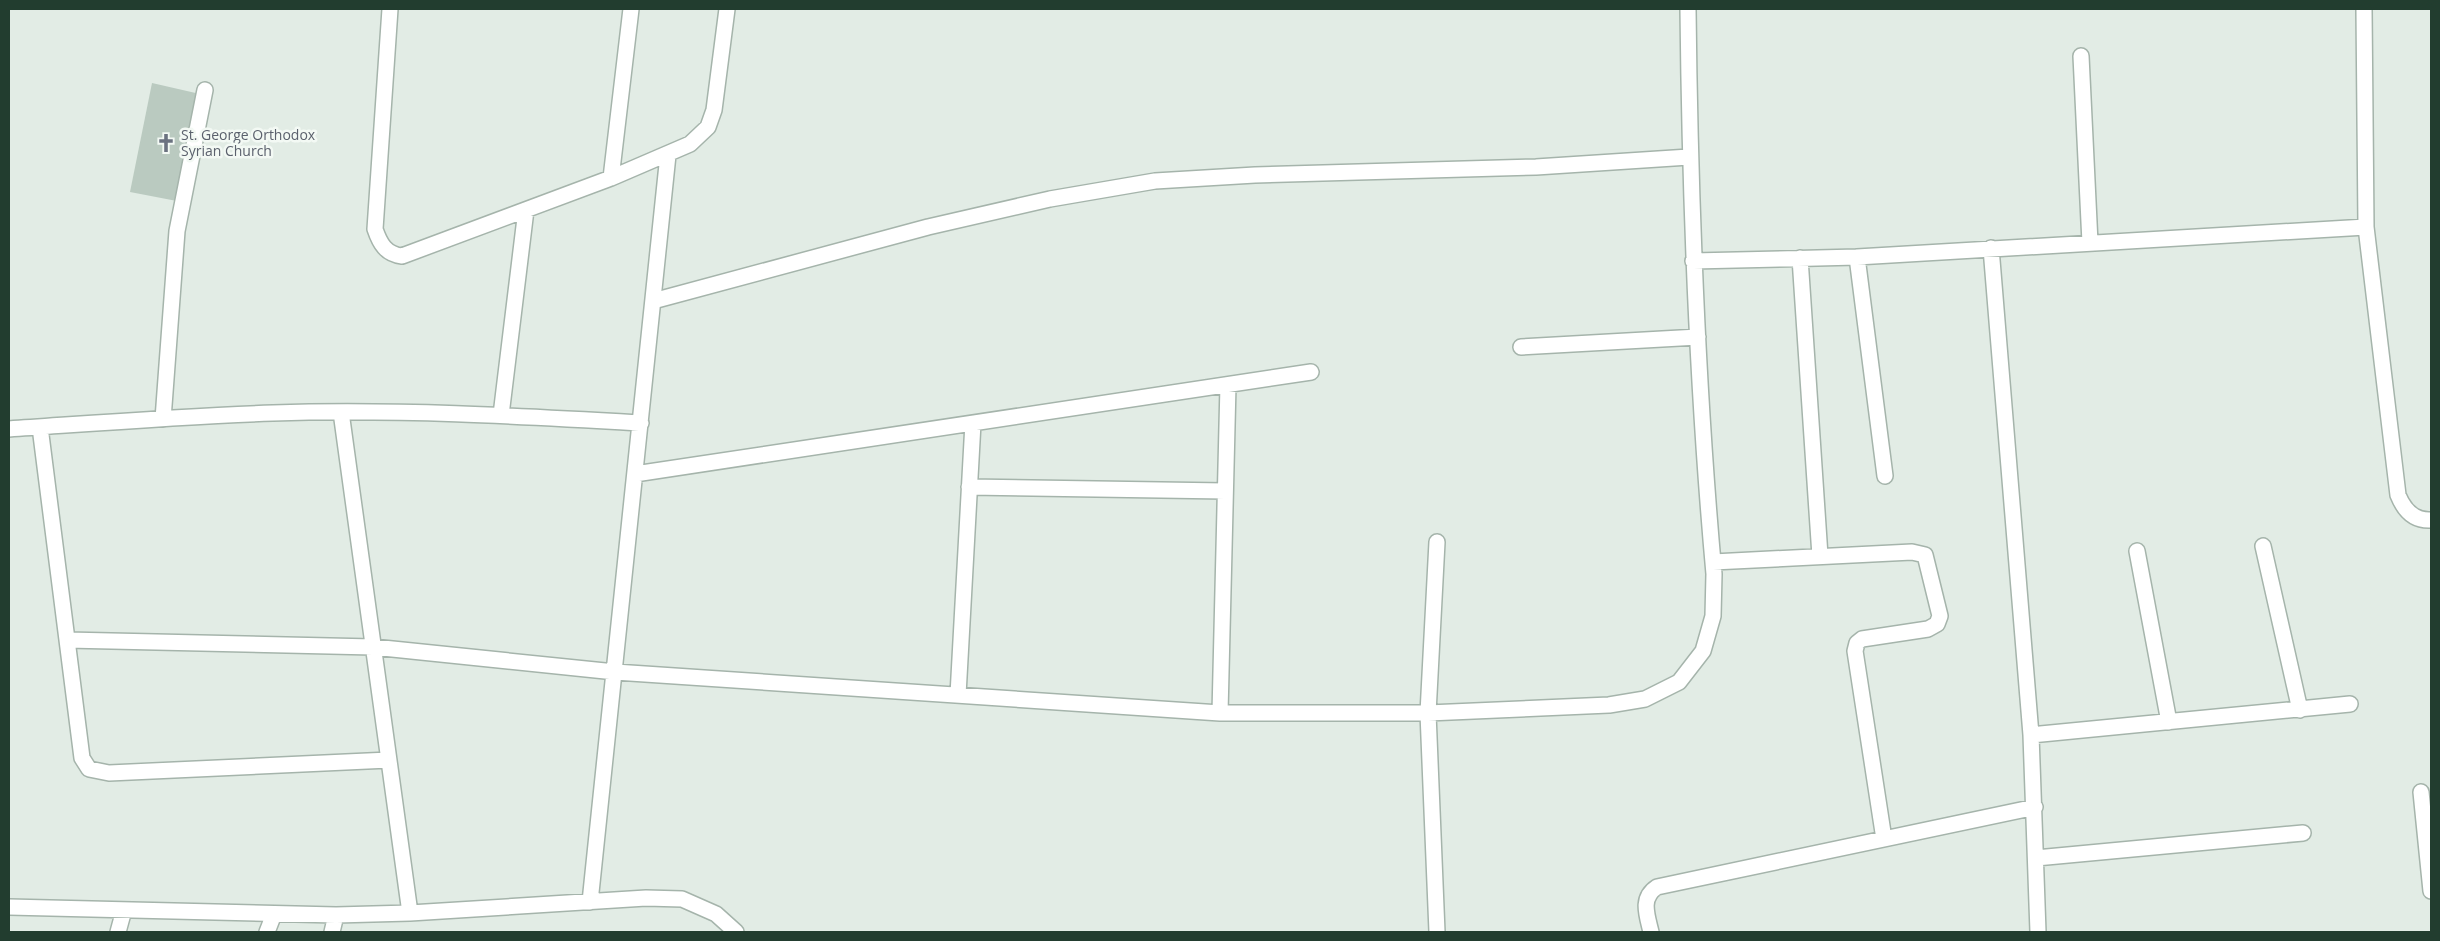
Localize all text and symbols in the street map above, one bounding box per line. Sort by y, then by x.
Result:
place label: St. George Orthodox Syrian Church [181,125,316,160]
church icon: St. George Orthodox Syrian Church [155,132,177,154]

